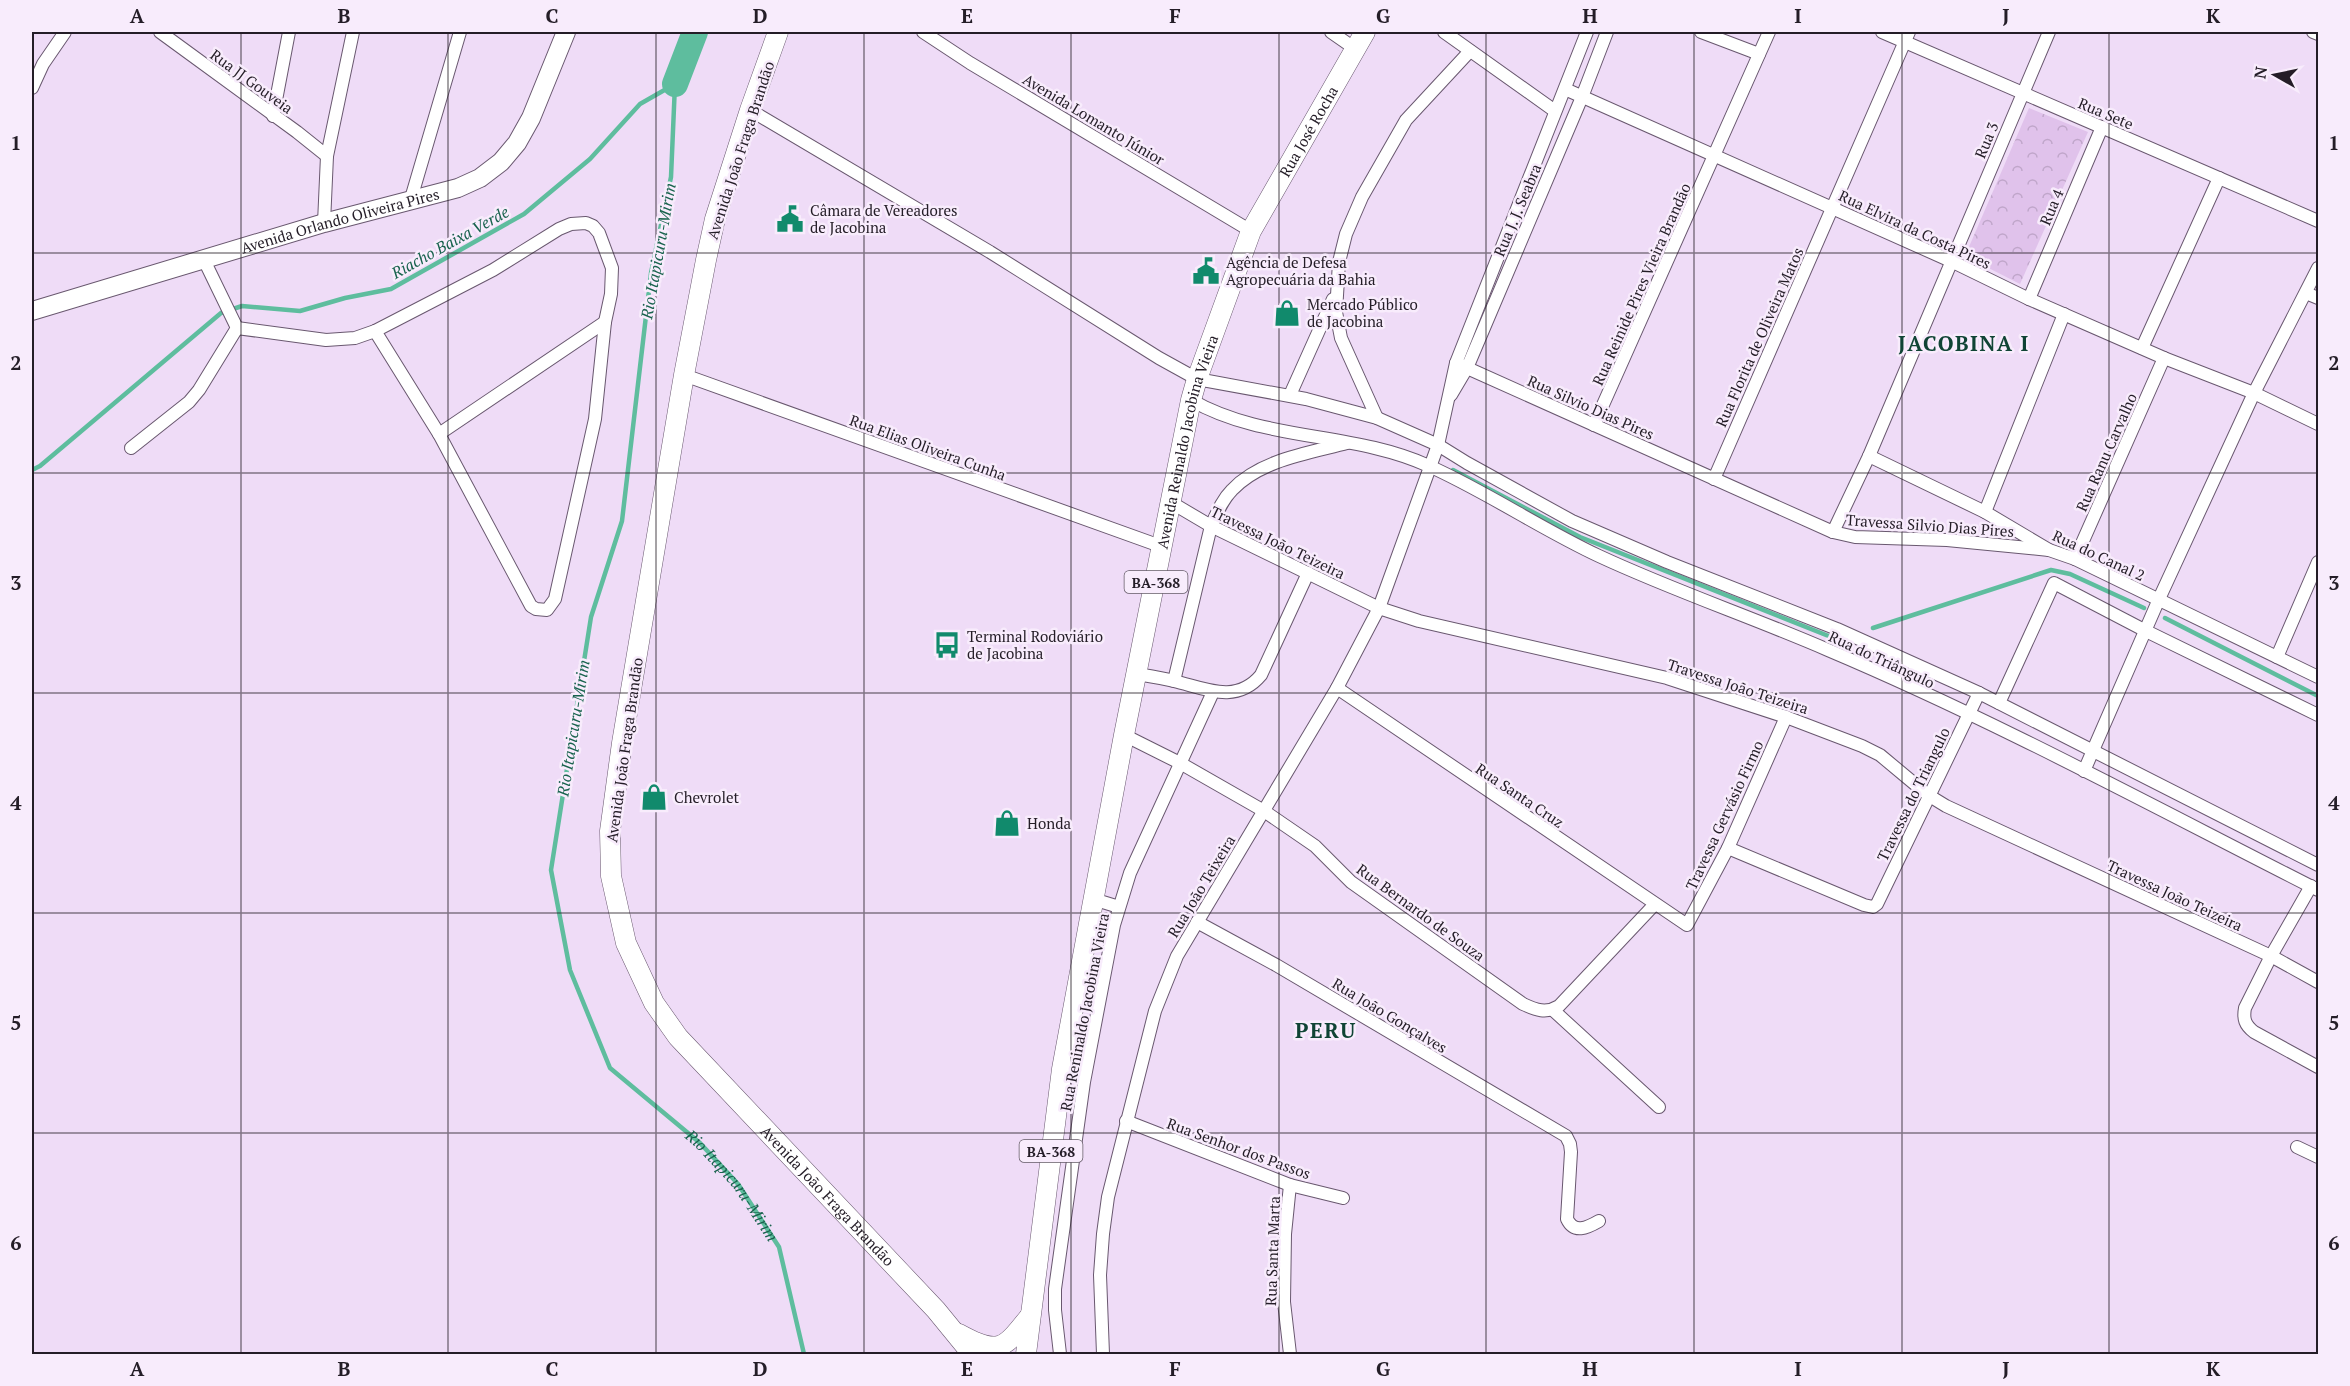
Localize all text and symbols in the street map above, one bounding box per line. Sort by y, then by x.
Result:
text: A [130,2,145,29]
text: B [338,2,351,29]
text: C [545,2,559,29]
text: D [753,2,767,29]
text: E [961,2,973,29]
text: F [1169,2,1181,29]
text: G [1376,2,1390,29]
text: H [1582,2,1598,29]
text: I [1794,2,1802,29]
text: J [2002,2,2010,29]
text: K [2206,2,2221,29]
street label: Rua JJ Gouveia [207,44,298,118]
north arrow [2245,45,2305,105]
street label: Avenida João Fraga Brandão [702,58,778,242]
text: N [2248,65,2272,80]
street label: Avenida Lomanto Júnior [1020,69,1169,169]
street label: Rua José Rocha [1274,82,1342,180]
street label: Rua Sete [2075,92,2137,134]
street label: Rua 3 [1969,119,2003,161]
text: 1 [10,129,22,156]
text: 1 [2328,129,2340,156]
street label: Rua J. J. Seabra [1489,160,1546,259]
street label: Rua Reinide Pires Vieira Brandão [1587,180,1695,388]
water label: Rio Itapicuru-Mirim [635,181,681,322]
street label: Avenida Orlando Oliveira Pires [238,183,441,258]
street label: Rua Elvira da Costa Pires [1836,185,1994,273]
street label: Rua 4 [2034,186,2068,228]
water label: Riacho Baixa Verde [386,200,513,284]
place label: Câmara de Vereadores de Jacobina [810,200,958,237]
public building icon: Câmara de Vereadores de Jacobina [775,204,805,234]
street label: Rua Florita de Oliveira Matos [1710,244,1808,430]
place label: Agência de Defesa Agropecuária da Bahia [1226,252,1376,289]
public building icon: Agência de Defesa Agropecuária da Bahia [1191,256,1221,286]
place label: Mercado Público de Jacobina [1307,294,1418,331]
shop icon: Mercado Público de Jacobina [1272,298,1302,328]
district label: JACOBINA I [1898,329,2030,357]
street label: Avenida Reinaldo Jacobina Vieira [1151,331,1223,551]
text: 2 [10,349,22,376]
text: 2 [2328,349,2340,376]
street label: Rua Silvio Dias Pires [1525,370,1657,444]
street label: Rua Ranu Carvalho [2071,390,2141,514]
street label: Rua Elias Oliveira Cunha [847,409,1009,485]
street label: Travessa João Teizeira [1207,501,1349,583]
street label: Travessa Silvio Dias Pires [1845,509,2015,541]
street label: Rua do Canal 2 [2050,525,2148,585]
text: 3 [10,569,22,596]
text: 3 [2328,569,2340,596]
road number: BA-368 [1124,571,1188,593]
place label: Terminal Rodoviário de Jacobina [967,626,1103,663]
street label: Rua do Triângulo [1826,626,1938,692]
bus stop icon: Terminal Rodoviário de Jacobina [932,630,962,660]
street label: Travessa João Teizeira [1665,654,1811,718]
street label: Avenida João Fraga Brandão [601,656,647,844]
water label: Rio Itapicuru-Mirim [551,658,595,799]
street label: Travessa do Triangulo [1872,724,1954,864]
street label: Travessa Gervásio Firmo [1681,737,1767,893]
street label: Rua Santa Cruz [1472,758,1568,832]
shop icon: Chevrolet [639,782,669,812]
place label: Chevrolet [674,787,739,807]
text: 4 [10,789,22,816]
text: 4 [2328,789,2340,816]
shop icon: Honda [992,808,1022,838]
place label: Honda [1027,813,1071,833]
street label: Rua João Teixeira [1163,831,1240,941]
street label: Travessa João Teizeira [2104,855,2246,935]
street label: Rua Bernardo de Souza [1353,859,1489,966]
street label: Rua Reninaldo Jacobina Vieira [1055,911,1113,1113]
street label: Rua João Gonçalves [1329,973,1451,1057]
text: 5 [10,1009,22,1036]
text: 5 [2328,1009,2340,1036]
district label: PERU [1295,1016,1357,1044]
street label: Rua Senhor dos Passos [1164,1113,1314,1183]
street label: Avenida João Fraga Brandão [757,1121,899,1270]
water label: Rio Itapicuru-Mirim [680,1124,783,1246]
road number: BA-368 [1020,1140,1082,1162]
street label: Rua Santa Marta [1260,1195,1284,1306]
text: 6 [10,1229,22,1256]
text: 6 [2328,1229,2340,1256]
text: A [130,1355,145,1382]
text: B [338,1355,351,1382]
text: C [545,1355,559,1382]
text: D [753,1355,767,1382]
text: E [961,1355,973,1382]
text: F [1169,1355,1181,1382]
text: G [1376,1355,1390,1382]
text: H [1582,1355,1598,1382]
text: I [1794,1355,1802,1382]
text: J [2002,1355,2010,1382]
text: K [2206,1355,2221,1382]

